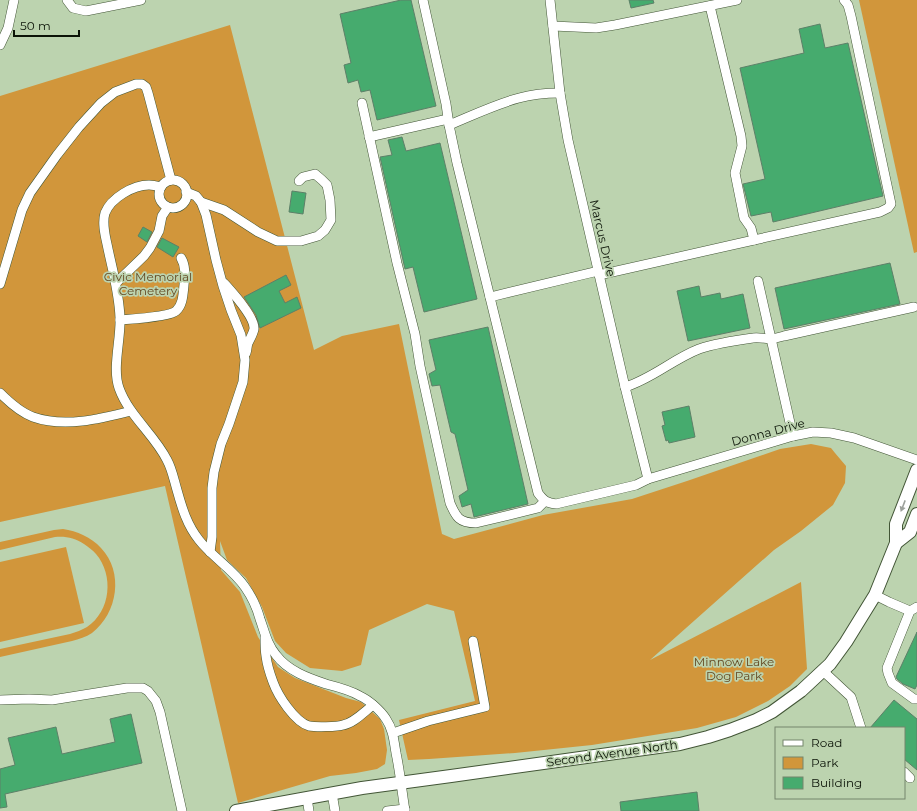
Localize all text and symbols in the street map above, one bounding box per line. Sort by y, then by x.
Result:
scale bar [14,12,79,38]
text: 50 m [20,18,51,33]
street label: Marcus Drive [587,198,619,278]
park label: Civic Memorial Cemetery [104,269,192,298]
street label: Donna Drive [730,415,806,449]
one-way arrow [900,500,906,512]
park label: Minnow Lake Dog Park [694,654,774,683]
legend [775,727,905,799]
text: Road [811,735,842,750]
street label: Second Avenue North [546,736,678,770]
text: Park [811,755,839,770]
text: Building [811,775,862,790]

